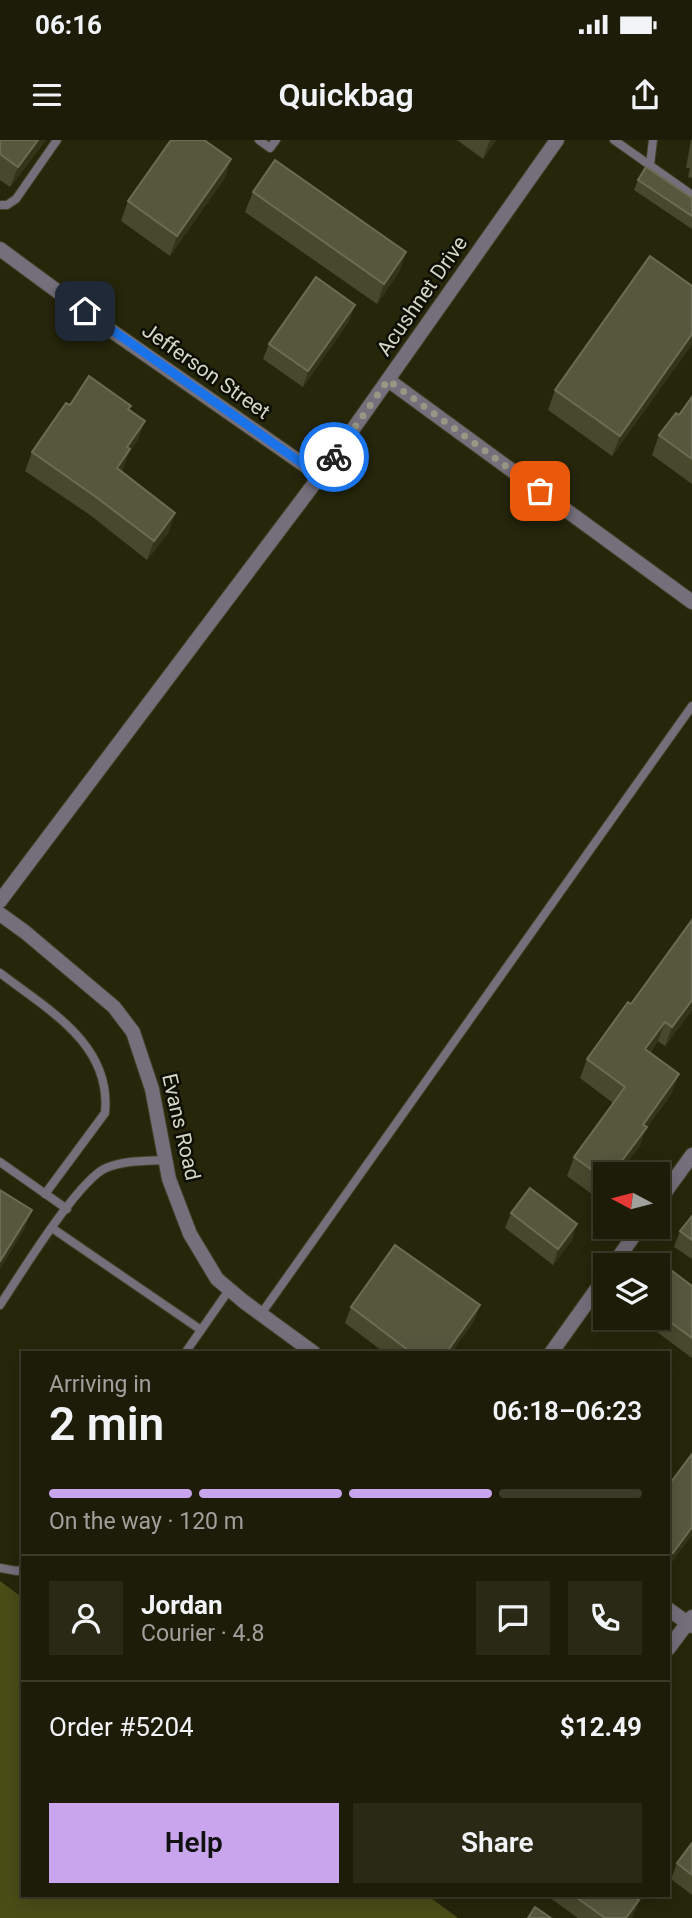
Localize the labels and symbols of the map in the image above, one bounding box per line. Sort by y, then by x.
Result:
street label: Acushnet Drive [372,232,472,360]
pin [55,281,115,341]
street label: Jefferson Street [138,318,275,424]
courier [299,422,369,492]
pin [510,461,570,521]
street label: Evans Road [157,1071,205,1183]
north arrow [593,1162,670,1239]

